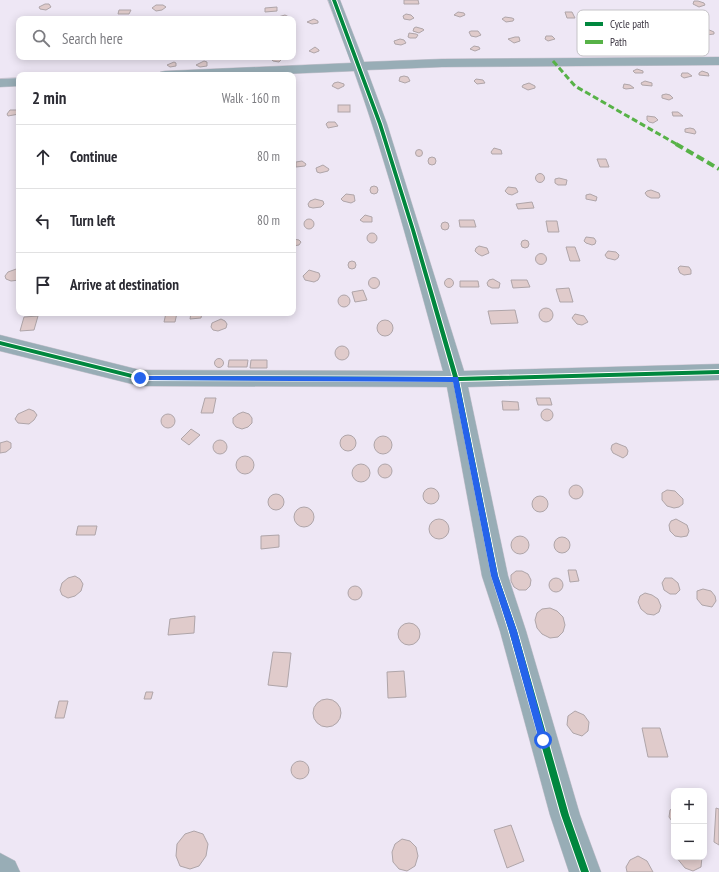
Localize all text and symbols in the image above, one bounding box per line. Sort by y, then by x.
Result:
legend [577,10,709,56]
search box [16,16,296,60]
text: Cycle path [610,17,649,31]
icon: search [30,27,52,49]
text: Search here [62,29,123,48]
text: Path [610,35,627,49]
text: 2 min [32,87,66,109]
text: Walk · 160 m [222,90,280,107]
icon: ahead [32,146,54,168]
text: Continue [70,147,117,166]
text: 80 m [257,148,280,165]
icon: left [32,210,54,232]
text: Turn left [70,211,115,230]
text: 80 m [257,212,280,229]
icon: arrive [32,274,54,296]
text: Arrive at destination [70,275,179,294]
route end [131,369,149,387]
route start [534,731,552,749]
map controls [671,788,707,860]
button: + [671,788,707,824]
button: − [671,824,707,860]

